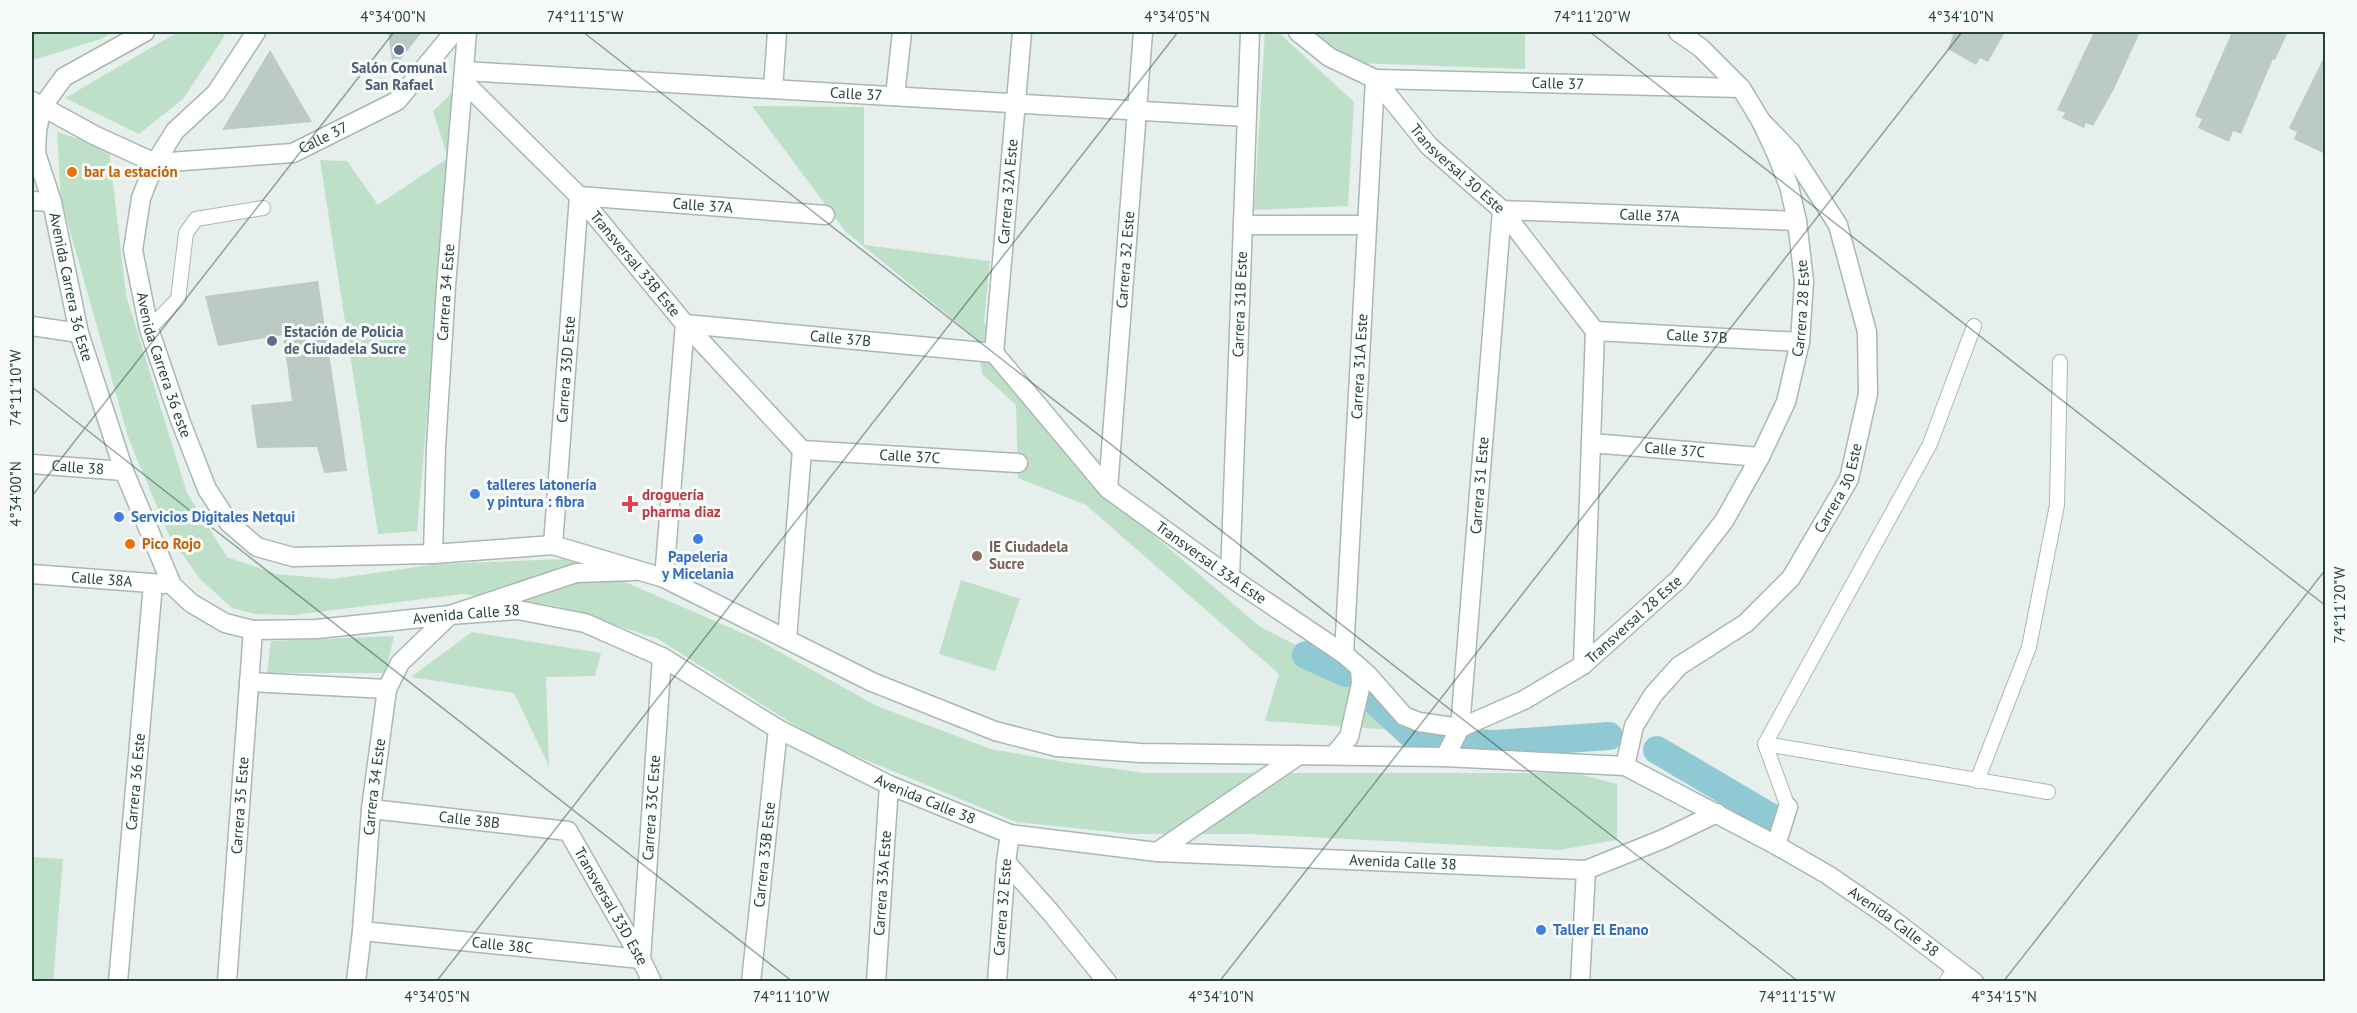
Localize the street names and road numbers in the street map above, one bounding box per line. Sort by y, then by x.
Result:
street label: Calle 37 [1531,73,1584,93]
street label: Calle 37 [830,83,883,105]
street label: Calle 37 [295,117,351,158]
street label: Transversal 30 Este [1406,120,1509,217]
street label: Carrera 32A Este [994,138,1022,245]
street label: Calle 37A [672,193,734,217]
street label: Calle 37A [1619,204,1680,226]
street label: Transversal 33B Este [586,207,685,320]
street label: Carrera 32 Este [1112,210,1138,309]
street label: Avenida Carrera 36 Este [45,211,98,364]
street label: Carrera 34 Este [433,243,458,342]
street label: Carrera 31B Este [1228,251,1251,358]
street label: Carrera 28 Este [1787,259,1813,359]
street label: Avenida Carrera 36 este [133,290,196,440]
street label: Carrera 31A Este [1347,313,1371,420]
street label: Carrera 33D Este [552,315,579,424]
street label: Calle 37B [1666,325,1728,347]
street label: Calle 37B [809,326,872,350]
street label: Carrera 31 Este [1466,436,1493,535]
street label: Calle 37C [1644,437,1706,461]
street label: Carrera 30 Este [1810,441,1866,536]
street label: Calle 37C [879,445,941,467]
street label: Calle 38 [51,456,105,478]
street label: Transversal 33A Este [1152,516,1270,608]
street label: Calle 38A [71,567,133,591]
street label: Transversal 28 Este [1581,571,1686,667]
street label: Avenida Calle 38 [412,600,520,628]
street label: Carrera 36 Este [121,732,149,831]
street label: Carrera 34 Este [359,737,389,836]
street label: Carrera 33C Este [638,754,664,861]
street label: Carrera 35 Este [226,756,253,855]
street label: Avenida Calle 38 [872,769,978,828]
street label: Carrera 33B Este [749,801,779,909]
street label: Calle 38B [438,807,501,832]
street label: Carrera 33A Este [869,830,895,937]
street label: Transversal 33D Este [570,844,653,968]
street label: Avenida Calle 38 [1349,850,1457,874]
street label: Carrera 32 Este [989,858,1015,956]
street label: Avenida Calle 38 [1845,882,1943,961]
street label: Calle 38C [471,932,534,957]

